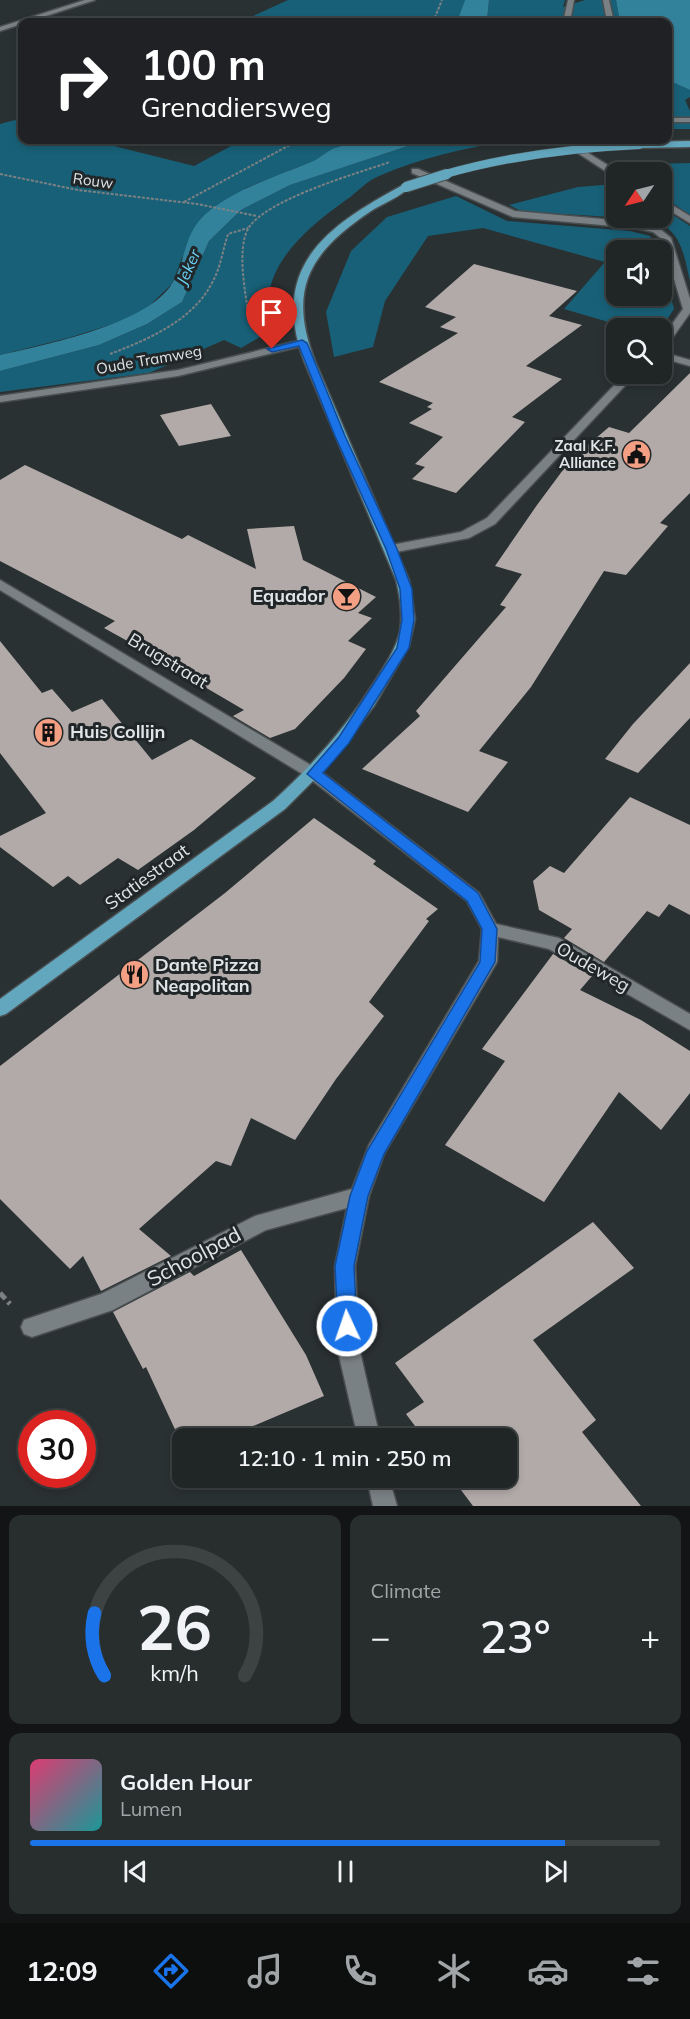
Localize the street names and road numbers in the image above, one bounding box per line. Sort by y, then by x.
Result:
street label: Rouw [72,168,114,193]
street label: Oude Tramweg [95,341,203,378]
street label: Brugstraat [124,628,213,693]
street label: Statiestraat [100,838,193,915]
street label: Oudeweg [552,936,634,997]
street label: Schoolpad [142,1221,245,1292]

